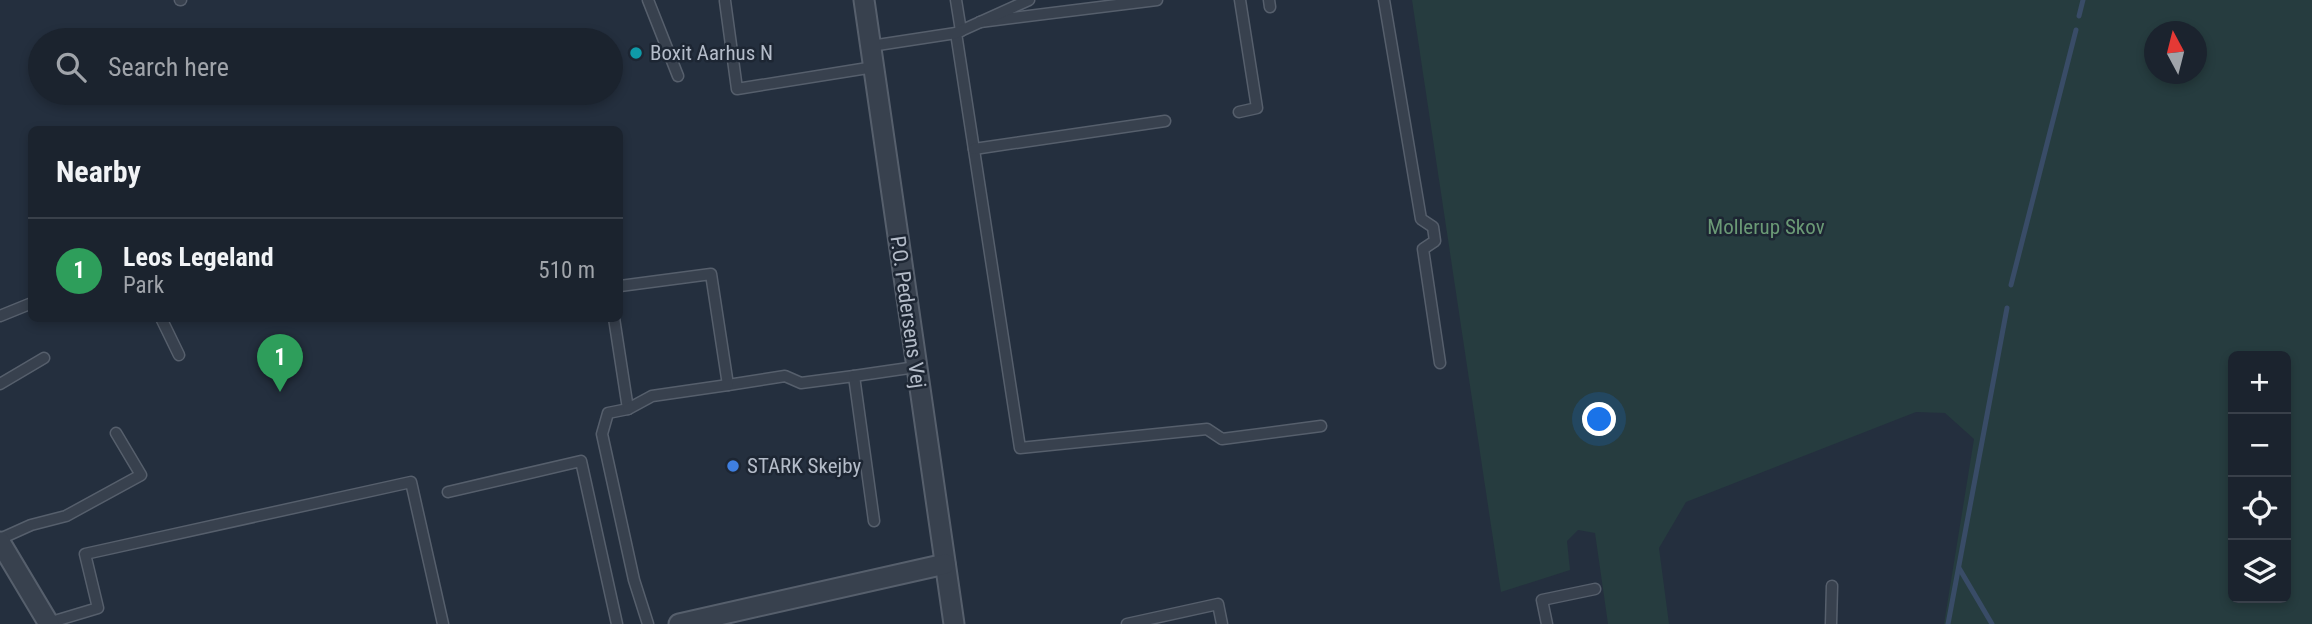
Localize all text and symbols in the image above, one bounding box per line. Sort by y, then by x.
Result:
north arrow [2144,21,2207,84]
search box [28,28,623,105]
place label: Boxit Aarhus N [650,41,773,65]
marker: Boxit Aarhus N [628,45,644,61]
icon: search [52,48,90,86]
text: Search here [108,52,229,82]
text: Nearby [56,154,141,189]
park label: Mollerup Skov [1707,215,1825,239]
street label: P.O. Pedersens Vej [885,234,931,390]
text: Leos Legeland [123,242,274,272]
text: 1 [73,257,85,284]
text: 510 m [538,257,595,284]
text: Park [123,272,164,299]
pin: 1 [257,334,303,392]
map controls [2228,351,2291,603]
button: + [2228,351,2291,414]
your location [1582,402,1616,436]
button: − [2228,414,2291,477]
place label: STARK Skejby [747,454,861,478]
marker: STARK Skejby [725,458,741,474]
button: locate [2228,477,2291,540]
button: layers [2228,540,2291,603]

